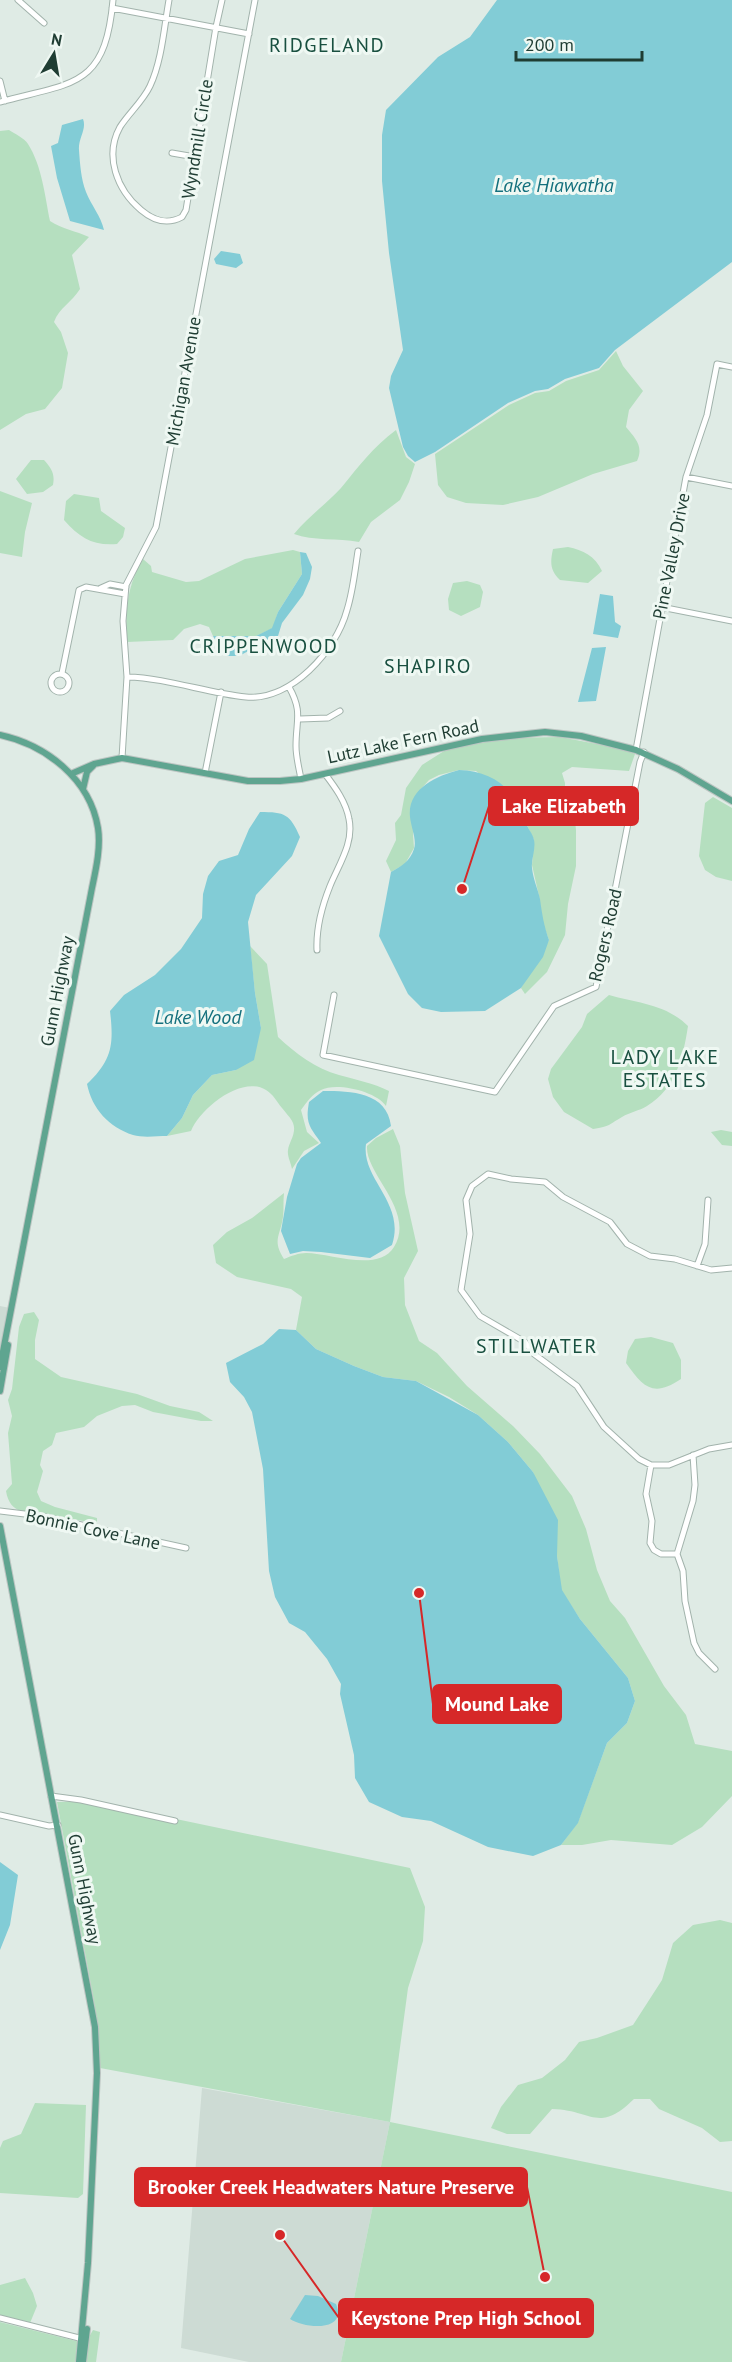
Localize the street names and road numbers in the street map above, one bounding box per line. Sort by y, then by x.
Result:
street label: Wyndmill Circle [176,77,218,201]
street label: Michigan Avenue [160,315,206,447]
street label: Pine Valley Drive [647,491,695,621]
street label: Lutz Lake Fern Road [325,714,481,768]
street label: Rogers Road [583,886,627,984]
street label: Gunn Highway [35,933,79,1048]
street label: Bonnie Cove Lane [24,1504,162,1554]
street label: Gunn Highway [63,1832,107,1947]

